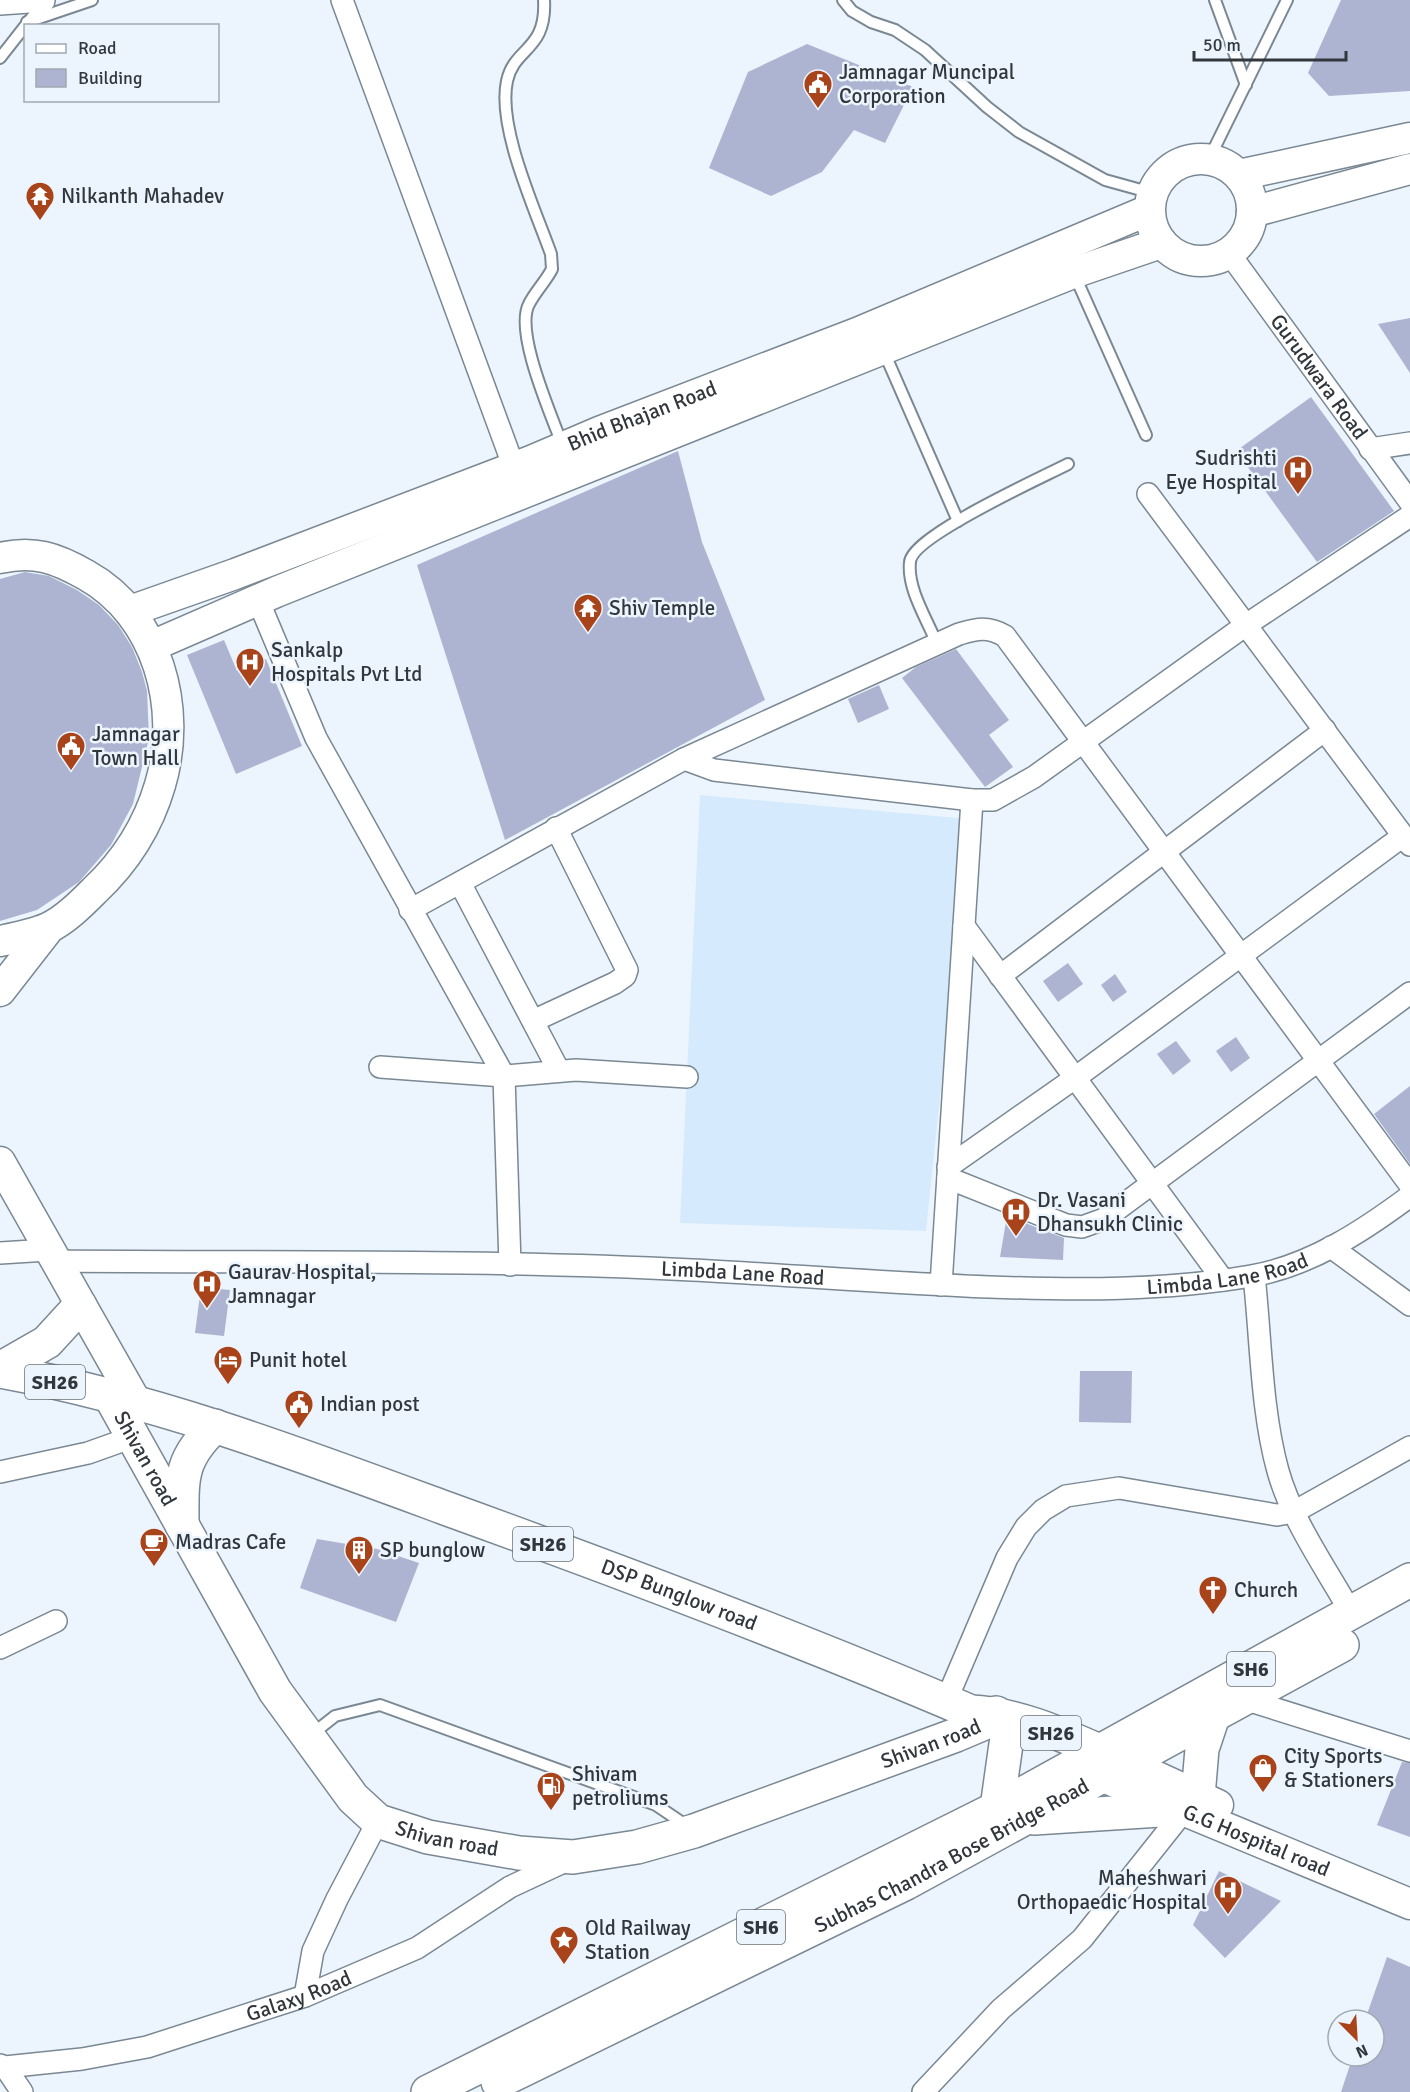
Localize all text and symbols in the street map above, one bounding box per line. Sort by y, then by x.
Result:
legend [24,24,219,102]
scale bar [1194,24,1346,62]
text: 50 m [1203,34,1241,56]
text: Road [78,37,117,59]
place label: Jamnagar Muncipal Corporation [839,59,1015,109]
text: Building [78,67,142,89]
public building icon: Jamnagar Muncipal Corporation [802,68,834,110]
temple icon: Nilkanth Mahadev [24,180,56,222]
place label: Nilkanth Mahadev [61,183,224,209]
street label: Gurudwara Road [1265,309,1373,445]
street label: Bhid Bhajan Road [563,375,720,457]
place label: Sudrishti Eye Hospital [1166,445,1277,495]
hospital icon: Sudrishti Eye Hospital [1282,454,1314,496]
temple icon: Shiv Temple [572,592,604,634]
place label: Shiv Temple [609,595,715,621]
place label: Sankalp Hospitals Pvt Ltd [271,637,422,687]
hospital icon: Sankalp Hospitals Pvt Ltd [234,646,266,688]
place label: Jamnagar Town Hall [92,721,180,771]
public building icon: Jamnagar Town Hall [55,730,87,772]
place label: Dr. Vasani Dhansukh Clinic [1037,1187,1183,1237]
hospital icon: Dr. Vasani Dhansukh Clinic [1000,1196,1032,1238]
street label: Limbda Lane Road [1146,1247,1312,1300]
street label: Limbda Lane Road [661,1256,825,1291]
place label: Gaurav Hospital, Jamnagar [228,1259,377,1309]
hospital icon: Gaurav Hospital, Jamnagar [191,1268,223,1310]
hotel icon: Punit hotel [212,1344,244,1386]
place label: Punit hotel [249,1347,347,1373]
road number: SH26 [25,1365,85,1399]
public building icon: Indian post [283,1388,315,1430]
place label: Indian post [320,1391,420,1417]
street label: Shivan road [108,1406,182,1511]
cafe icon: Madras Cafe [138,1526,170,1568]
road number: SH26 [513,1527,573,1561]
place label: Madras Cafe [175,1529,286,1555]
building icon: SP bunglow [343,1534,375,1576]
place label: SP bunglow [380,1537,485,1563]
street label: DSP Bunglow road [597,1553,761,1636]
church icon: Church [1197,1574,1229,1616]
place label: Church [1234,1577,1298,1603]
road number: SH6 [1227,1652,1275,1686]
street label: Shivan road [877,1713,985,1774]
road number: SH26 [1021,1716,1081,1750]
place label: City Sports & Stationers [1284,1743,1394,1793]
shop icon: City Sports & Stationers [1247,1752,1279,1794]
place label: Shivam petroliums [572,1761,668,1811]
fuel station icon: Shivam petroliums [535,1770,567,1812]
street label: Subhas Chandra Bose Bridge Road [810,1773,1094,1939]
street label: G.G Hospital road [1179,1799,1334,1882]
street label: Shivan road [392,1814,500,1862]
place label: Maheshwari Orthopaedic Hospital [1017,1865,1207,1915]
hospital icon: Maheshwari Orthopaedic Hospital [1212,1874,1244,1916]
road number: SH6 [737,1910,785,1944]
place label: Old Railway Station [585,1915,691,1965]
place icon: Old Railway Station [548,1924,580,1966]
street label: Galaxy Road [243,1965,355,2027]
north arrow [1326,2008,1386,2068]
text: N [1353,2039,1371,2062]

